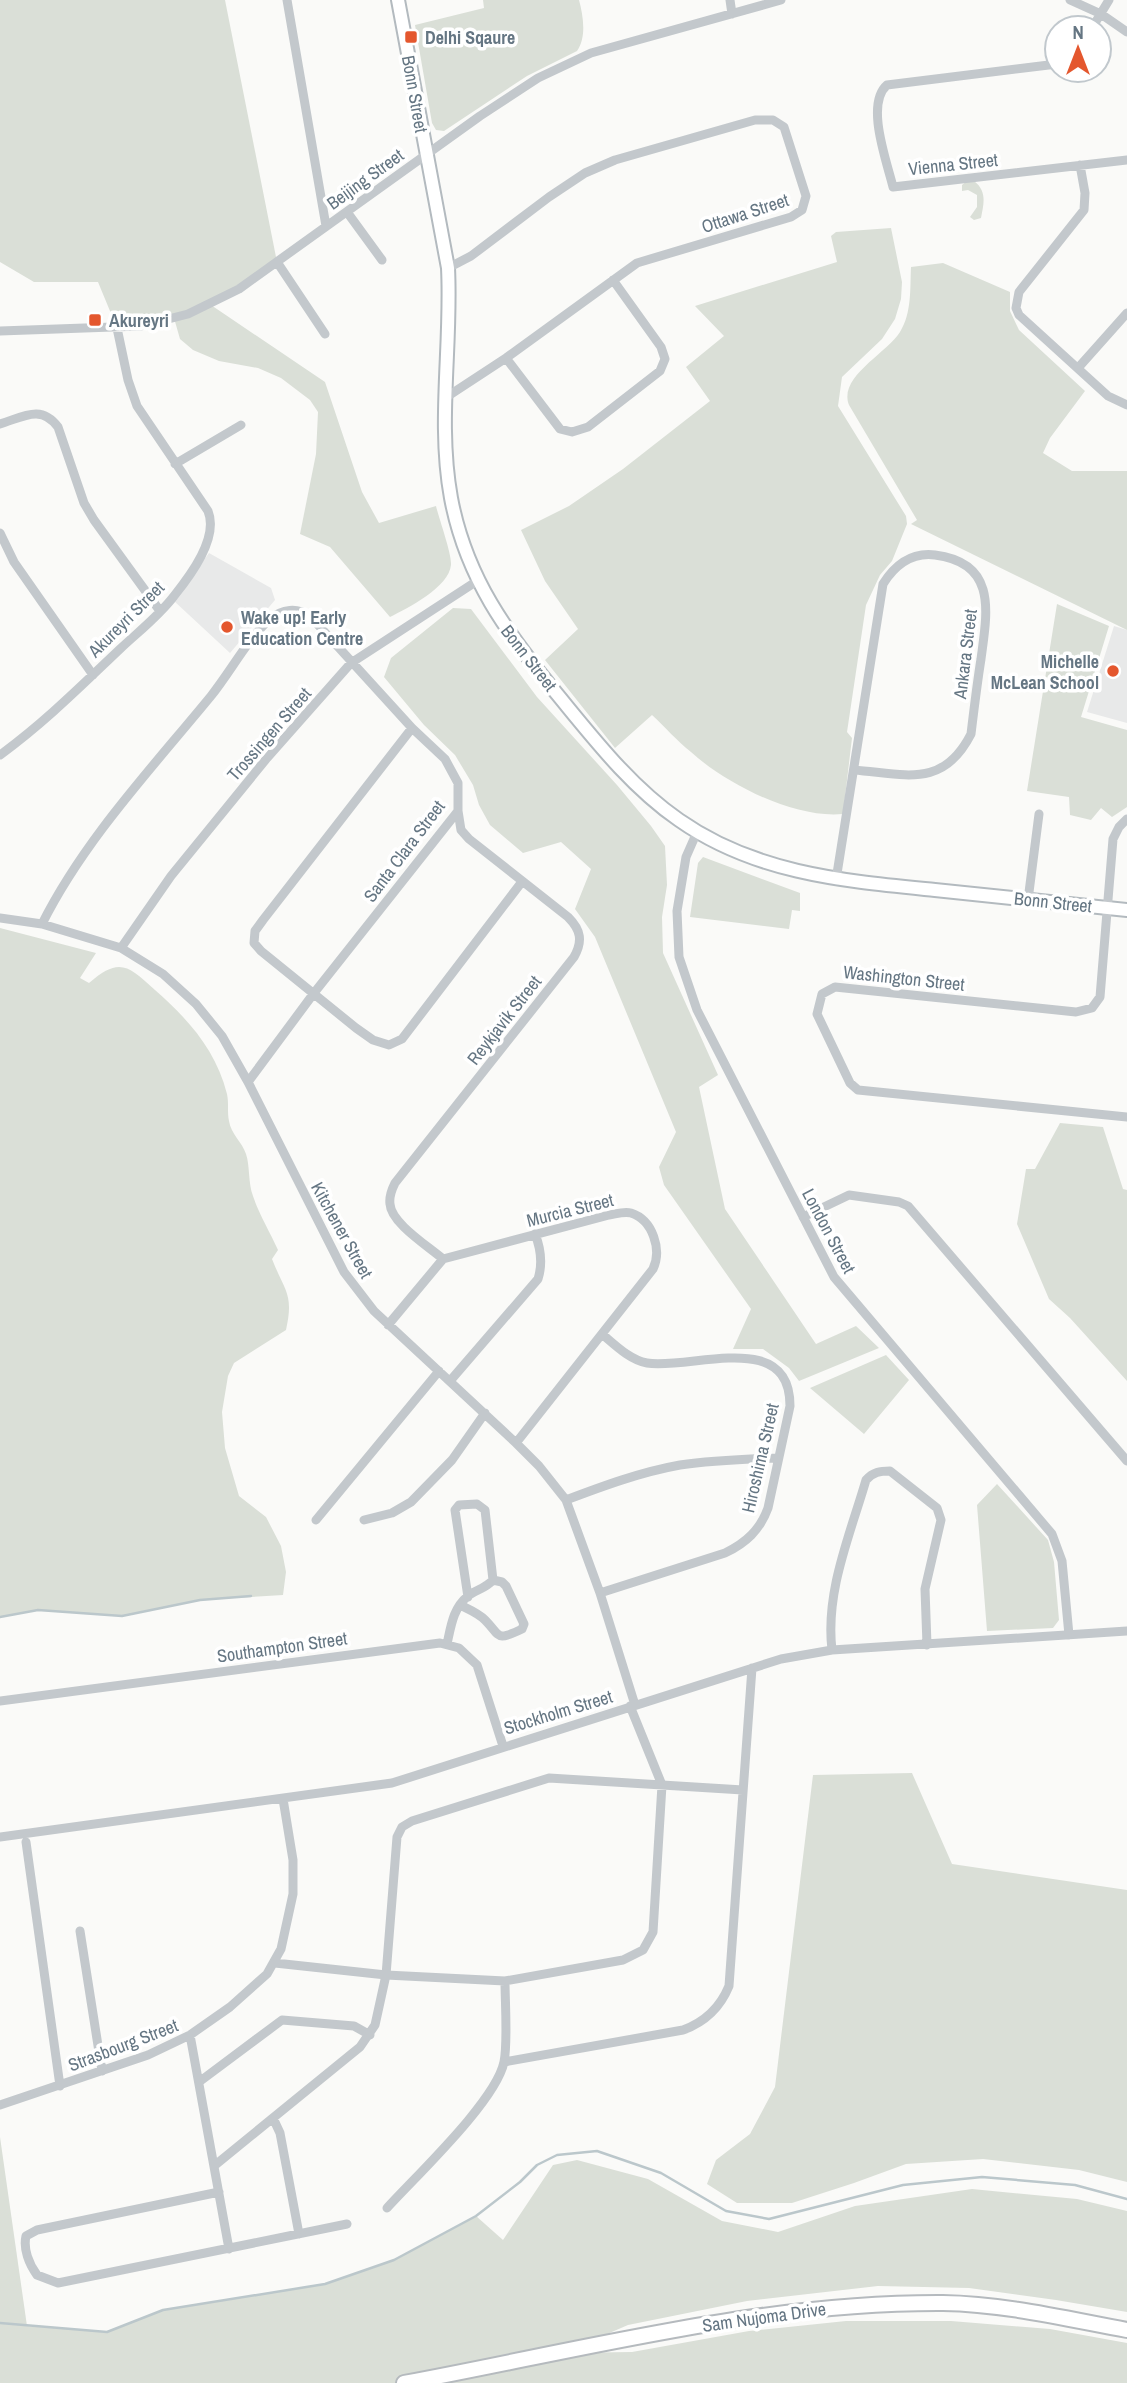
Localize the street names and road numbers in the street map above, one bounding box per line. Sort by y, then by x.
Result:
street label: Bonn Street [396,53,434,135]
street label: Beijing Street [321,143,409,215]
street label: Vienna Street [907,147,999,181]
street label: Ottawa Street [698,187,792,239]
street label: Akureyri Street [82,575,170,663]
street label: Ankara Street [947,608,983,701]
street label: Bonn Street [495,620,563,696]
street label: Trossingen Street [221,682,317,786]
street label: Santa Clara Street [357,795,451,907]
street label: Bonn Street [1013,885,1093,919]
street label: Washington Street [842,959,966,997]
street label: Reykjavik Street [461,970,547,1070]
street label: Kitchener Street [305,1177,379,1283]
street label: London Street [796,1184,862,1278]
street label: Murcia Street [524,1187,616,1233]
street label: Hiroshima Street [735,1401,785,1515]
street label: Southampton Street [215,1625,349,1669]
street label: Stockholm Street [501,1684,615,1740]
street label: Strasbourg Street [65,2013,181,2077]
street label: Sam Nujoma Drive [701,2296,827,2338]

